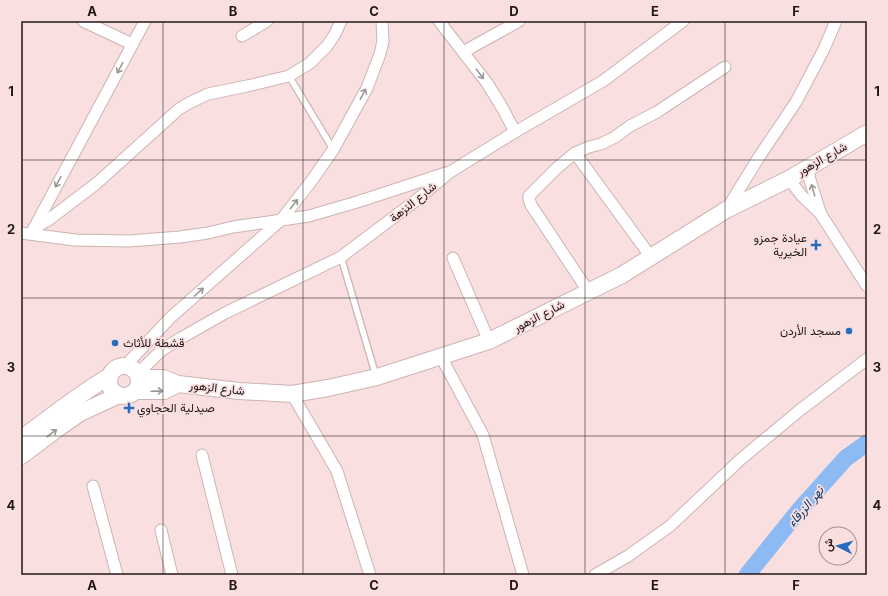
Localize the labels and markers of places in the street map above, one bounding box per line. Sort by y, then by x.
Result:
place label: عيادة جمزو الخيرية [754,230,807,260]
marker: عيادة جمزو الخيرية [810,239,822,251]
place label: مسجد الأردن [780,323,841,339]
marker: مسجد الأردن [844,326,854,336]
place label: قشطة للأثاث [123,335,185,350]
marker: قشطة للأثاث [110,338,120,348]
place label: صيدلية الحجاوي [137,400,215,418]
marker: صيدلية الحجاوي [124,403,134,413]

